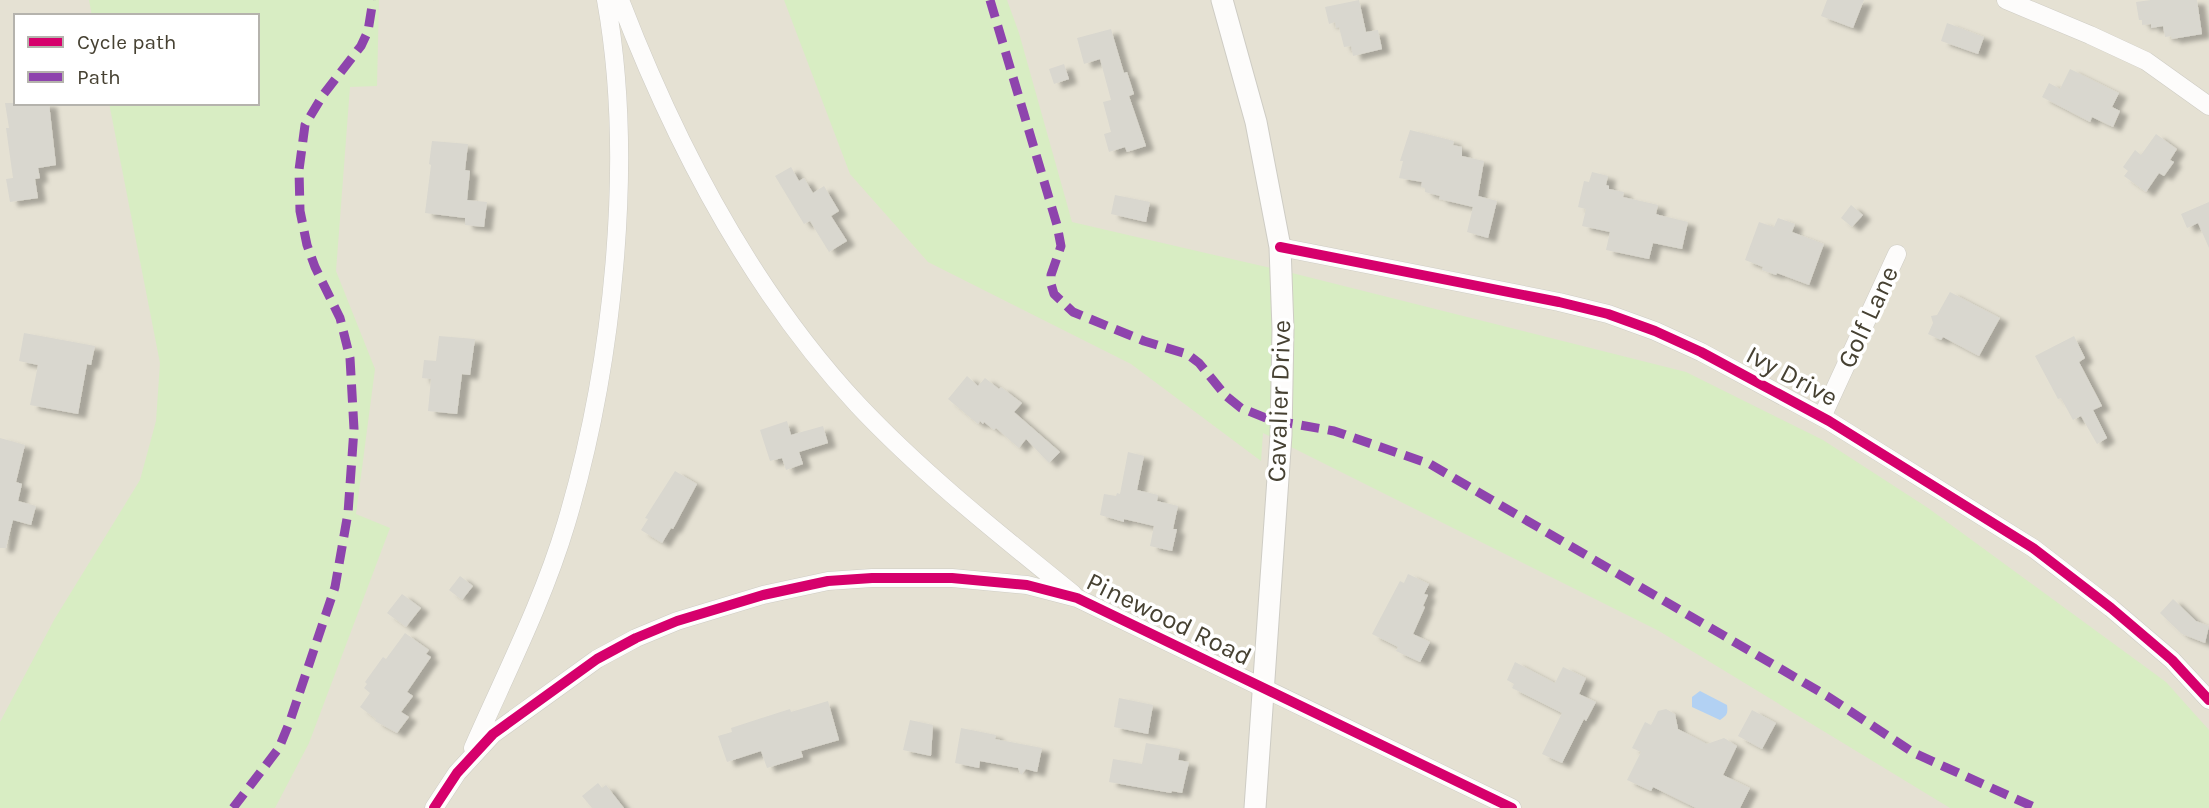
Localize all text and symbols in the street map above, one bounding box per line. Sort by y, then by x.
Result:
legend [14,14,259,105]
text: Cycle path [77,30,177,54]
text: Path [77,65,121,89]
street label: Golf Lane [1831,261,1905,373]
street label: Cavalier Drive [1261,319,1297,483]
street label: Ivy Drive [1741,339,1843,413]
street label: Pinewood Road [1081,566,1257,672]

